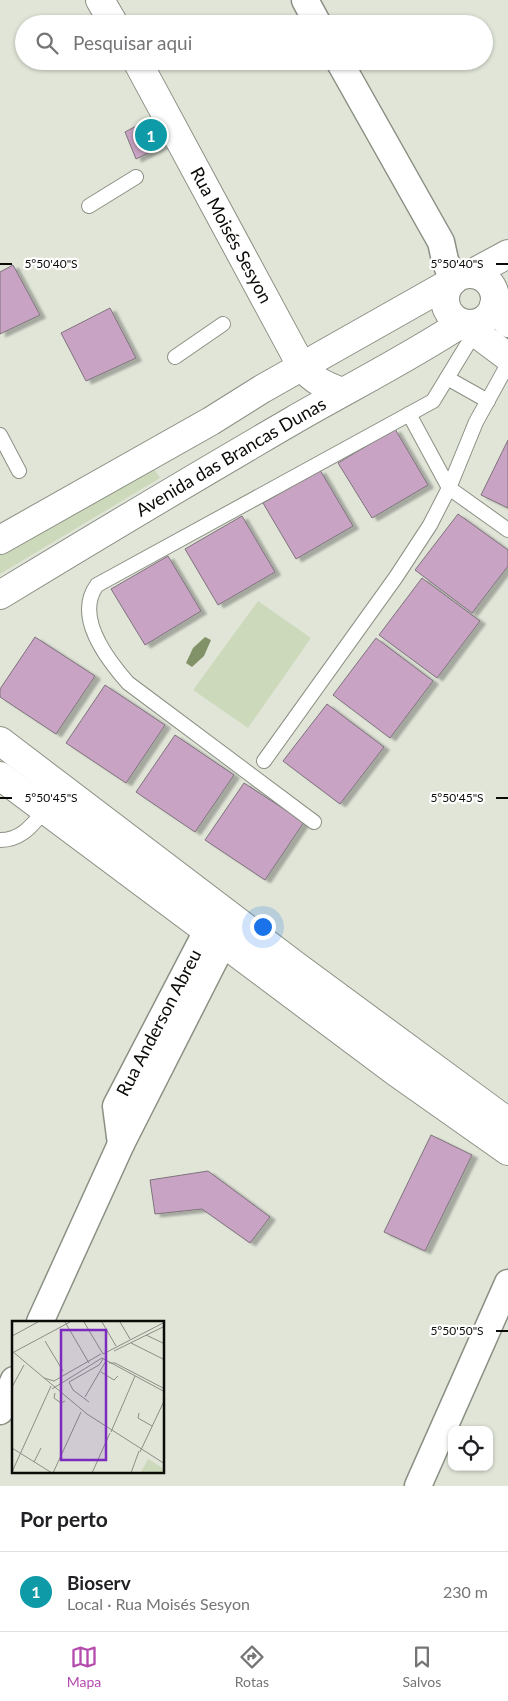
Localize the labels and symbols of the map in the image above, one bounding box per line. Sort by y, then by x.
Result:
pin: 1 [135,116,167,154]
street label: Rua Moisés Sesyon [186,163,277,307]
text: 5°50'40"S [24,256,78,271]
text: 5°50'40"S [430,256,484,271]
street label: Avenida das Brancas Dunas [131,392,330,521]
text: 5°50'45"S [24,790,78,805]
text: 5°50'45"S [430,790,484,805]
your location [250,914,276,940]
street label: Rua Anderson Abreu [111,945,206,1100]
inset map [12,1321,165,1474]
text: 5°50'50"S [430,1323,484,1338]

